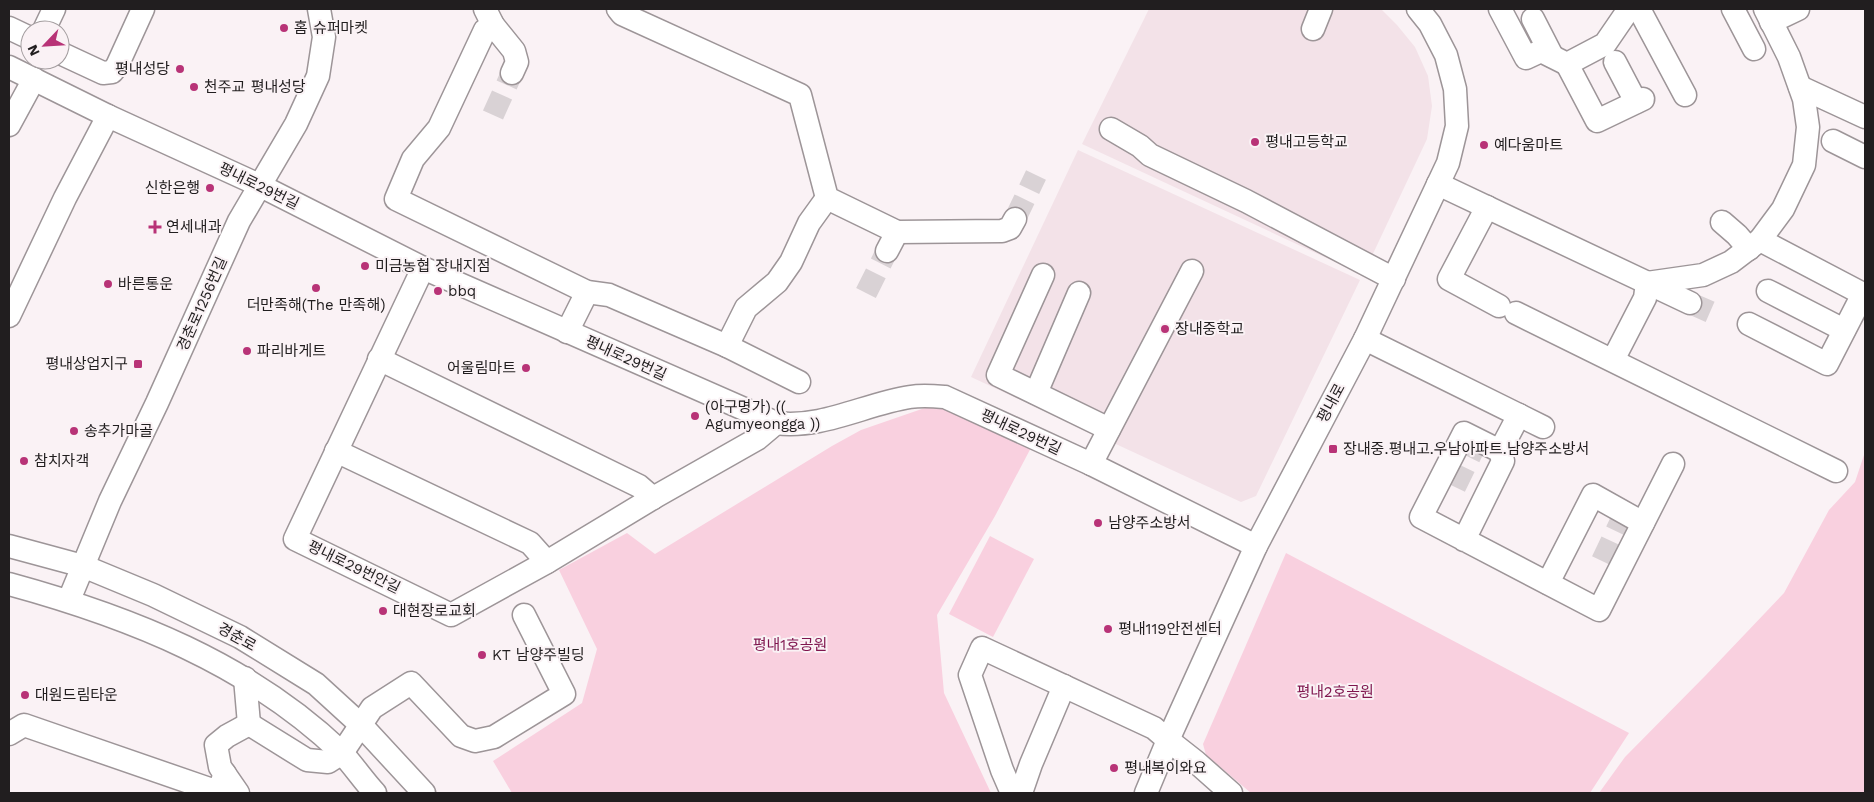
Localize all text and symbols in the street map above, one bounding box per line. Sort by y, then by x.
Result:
place label: 홈 슈퍼마켓 [294,19,368,37]
north arrow [20,20,70,70]
marker: 홈 슈퍼마켓 [278,22,290,34]
text: N [24,42,43,59]
place label: 평내성당 [115,60,170,78]
marker: 평내성당 [174,63,186,75]
place label: 천주교 평내성당 [204,78,306,96]
marker: 천주교 평내성당 [188,81,200,93]
place label: 평내고등학교 [1265,133,1348,151]
marker: 평내고등학교 [1249,136,1261,148]
place label: 예다움마트 [1494,136,1563,154]
marker: 예다움마트 [1478,139,1490,151]
street label: 평내로29번길 [216,159,302,213]
place label: 신한은행 [145,179,200,197]
marker: 신한은행 [204,182,216,194]
place label: 연세내과 [166,218,221,236]
marker: 연세내과 [148,220,162,234]
street label: 경춘로1256번길 [173,254,231,354]
place label: 미금농협 장내지점 [375,257,491,275]
marker: 미금농협 장내지점 [359,260,371,272]
place label: 바른통운 [118,275,173,293]
marker: 바른통운 [102,278,114,290]
marker: 더만족해(The 만족해) [310,282,322,294]
place label: bbq [448,282,476,300]
marker: bbq [432,285,444,297]
place label: 더만족해(The 만족해) [247,296,385,314]
place label: 장내중학교 [1175,320,1244,338]
marker: 장내중학교 [1159,323,1171,335]
street label: 평내로29번길 [583,332,669,384]
place label: 파리바게트 [257,342,326,360]
marker: 파리바게트 [241,345,253,357]
place label: 평내상업지구 [45,355,128,373]
marker: 평내상업지구 [132,358,144,370]
place label: 어울림마트 [447,359,516,377]
marker: 어울림마트 [520,362,532,374]
street label: 평내로 [1313,380,1349,426]
place label: (아구명가) (( Agumyeongga )) [705,398,820,433]
street label: 평내로29번길 [978,405,1064,459]
marker: (아구명가) (( Agumyeongga )) [689,410,701,422]
place label: 송추가마골 [84,422,153,440]
marker: 송추가마골 [68,425,80,437]
place label: 장내중.평내고.우남아파트.남양주소방서 [1343,440,1590,458]
marker: 장내중.평내고.우남아파트.남양주소방서 [1327,443,1339,455]
place label: 참치자객 [34,452,89,470]
marker: 참치자객 [18,455,30,467]
place label: 남양주소방서 [1108,514,1191,532]
marker: 남양주소방서 [1092,517,1104,529]
street label: 평내로29번안길 [305,537,403,597]
place label: 대현장로교회 [393,602,476,620]
marker: 대현장로교회 [377,605,389,617]
street label: 경춘로 [215,619,259,655]
place label: 평내119안전센터 [1118,620,1222,638]
marker: 평내119안전센터 [1102,623,1114,635]
park label: 평내1호공원 [753,636,827,654]
place label: KT 남양주빌딩 [492,646,585,664]
marker: KT 남양주빌딩 [476,649,488,661]
park label: 평내2호공원 [1296,683,1374,701]
place label: 대원드림타운 [35,686,118,704]
marker: 대원드림타운 [19,689,31,701]
place label: 평내복이와요 [1124,759,1207,777]
marker: 평내복이와요 [1108,762,1120,774]

